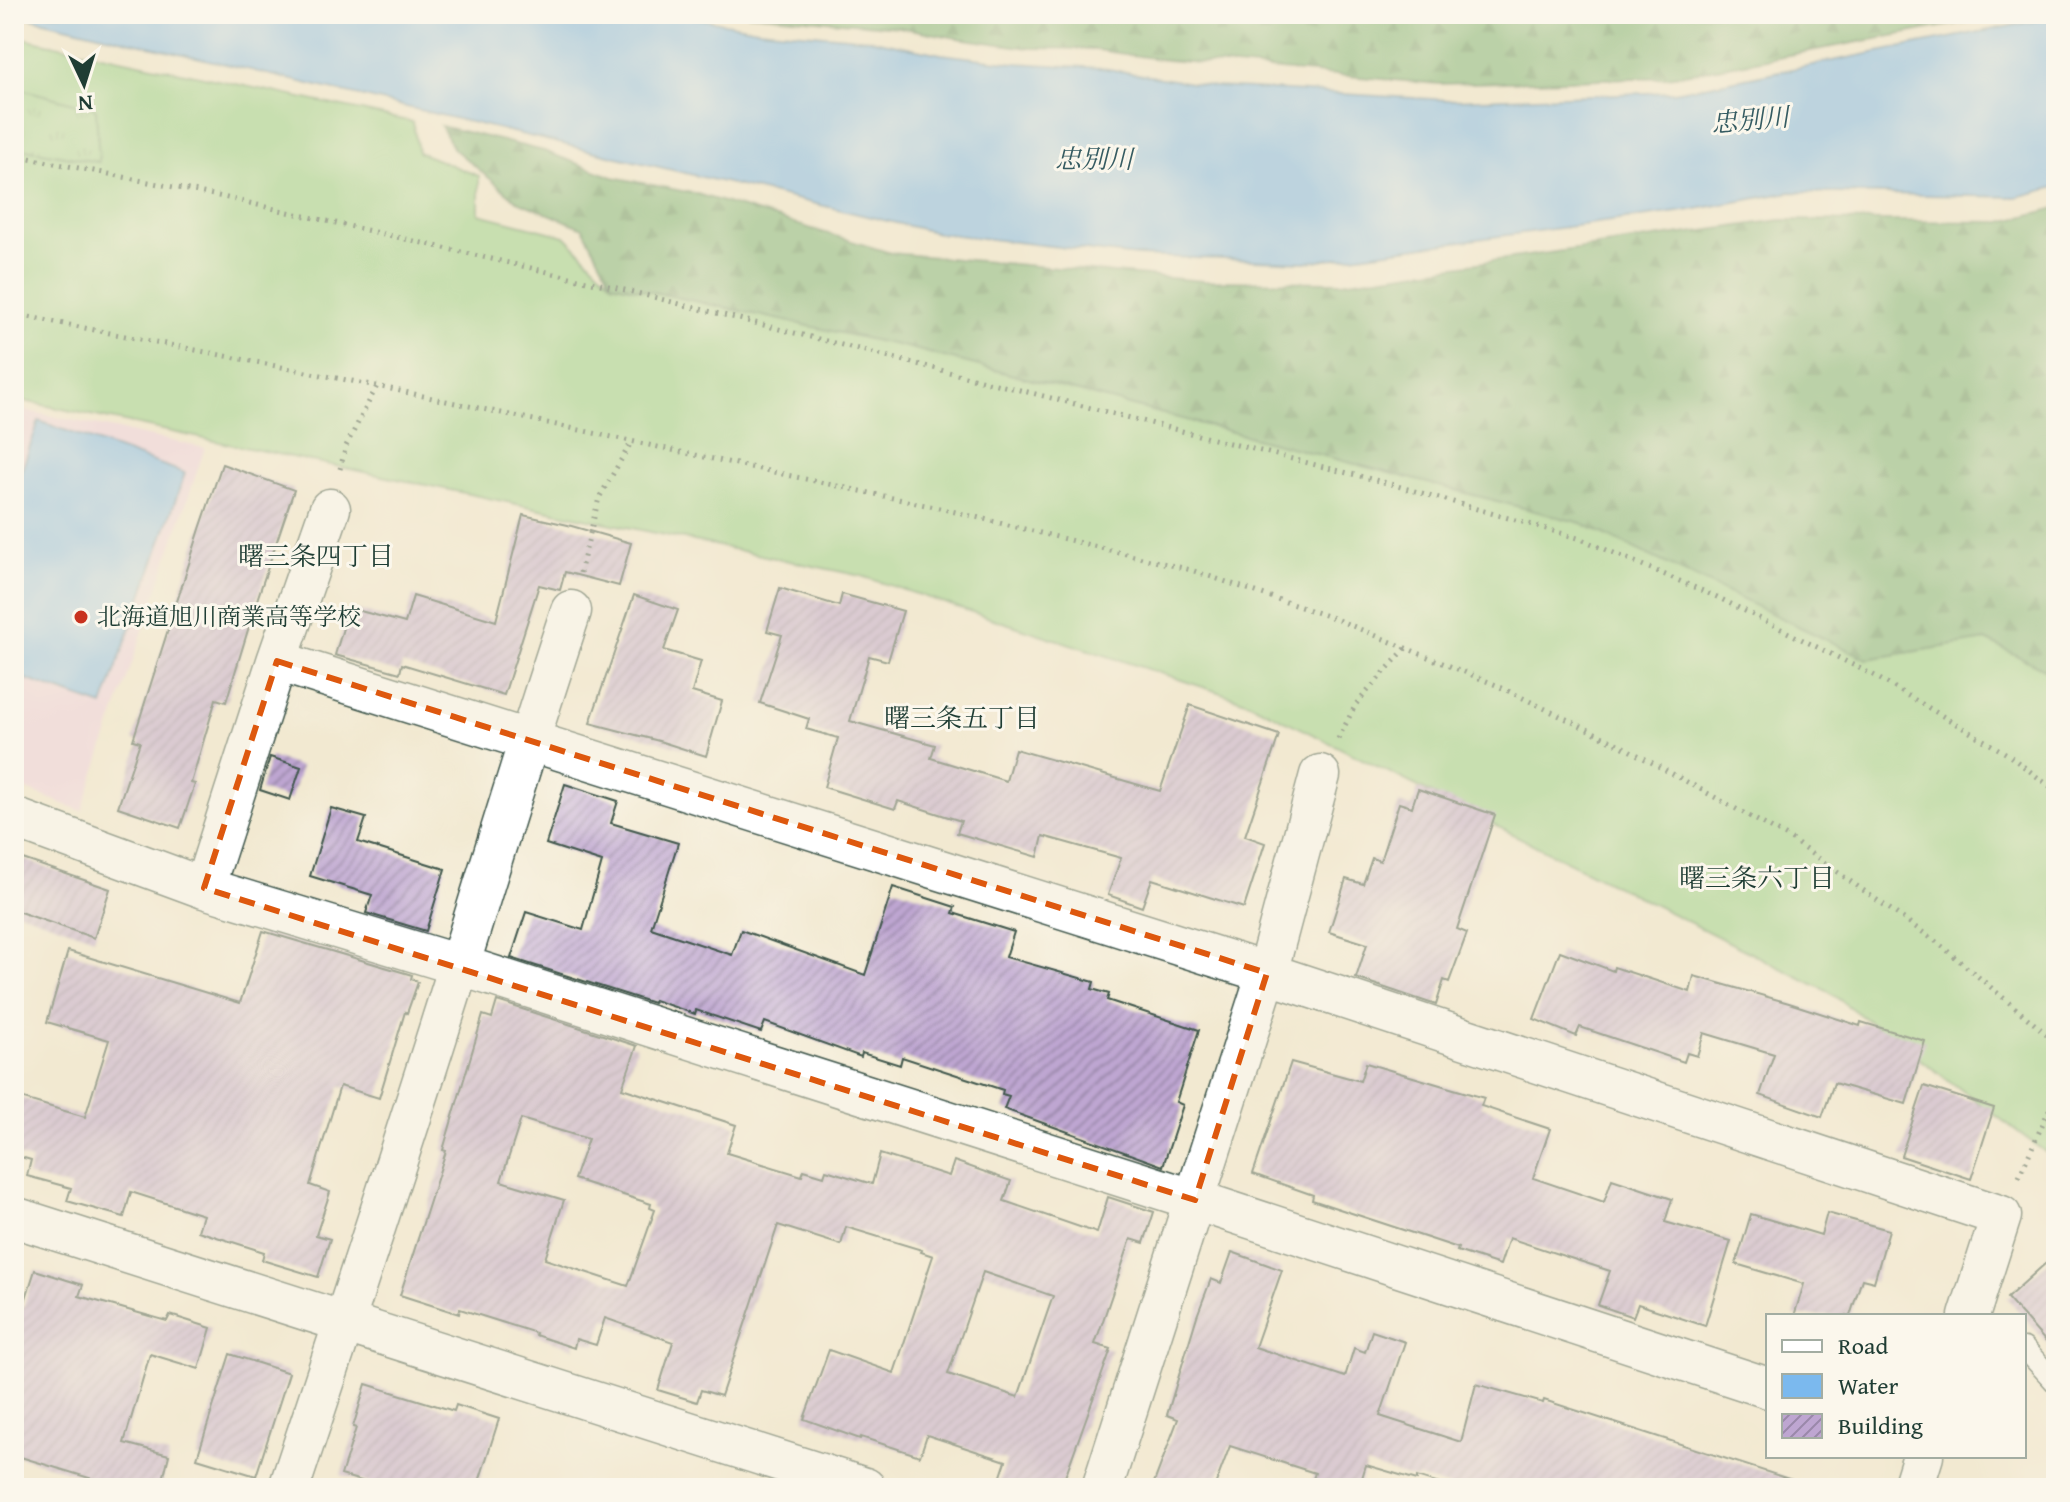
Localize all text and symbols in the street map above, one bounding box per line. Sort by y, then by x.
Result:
north arrow [44,44,124,124]
text: N [77,87,94,120]
water label: 忠別川 [1709,96,1793,142]
water label: 忠別川 [1055,139,1136,178]
district label: 曙三条四丁目 [238,536,394,575]
place label: 北海道旭川商業高等学校 [97,599,361,634]
marker: 北海道旭川商業高等学校 [72,608,90,626]
district label: 曙三条五丁目 [884,698,1040,737]
district label: 曙三条六丁目 [1679,858,1835,897]
legend [1766,1314,2026,1458]
text: Road [1838,1328,1888,1363]
text: Water [1838,1368,1899,1403]
text: Building [1838,1408,1923,1443]

